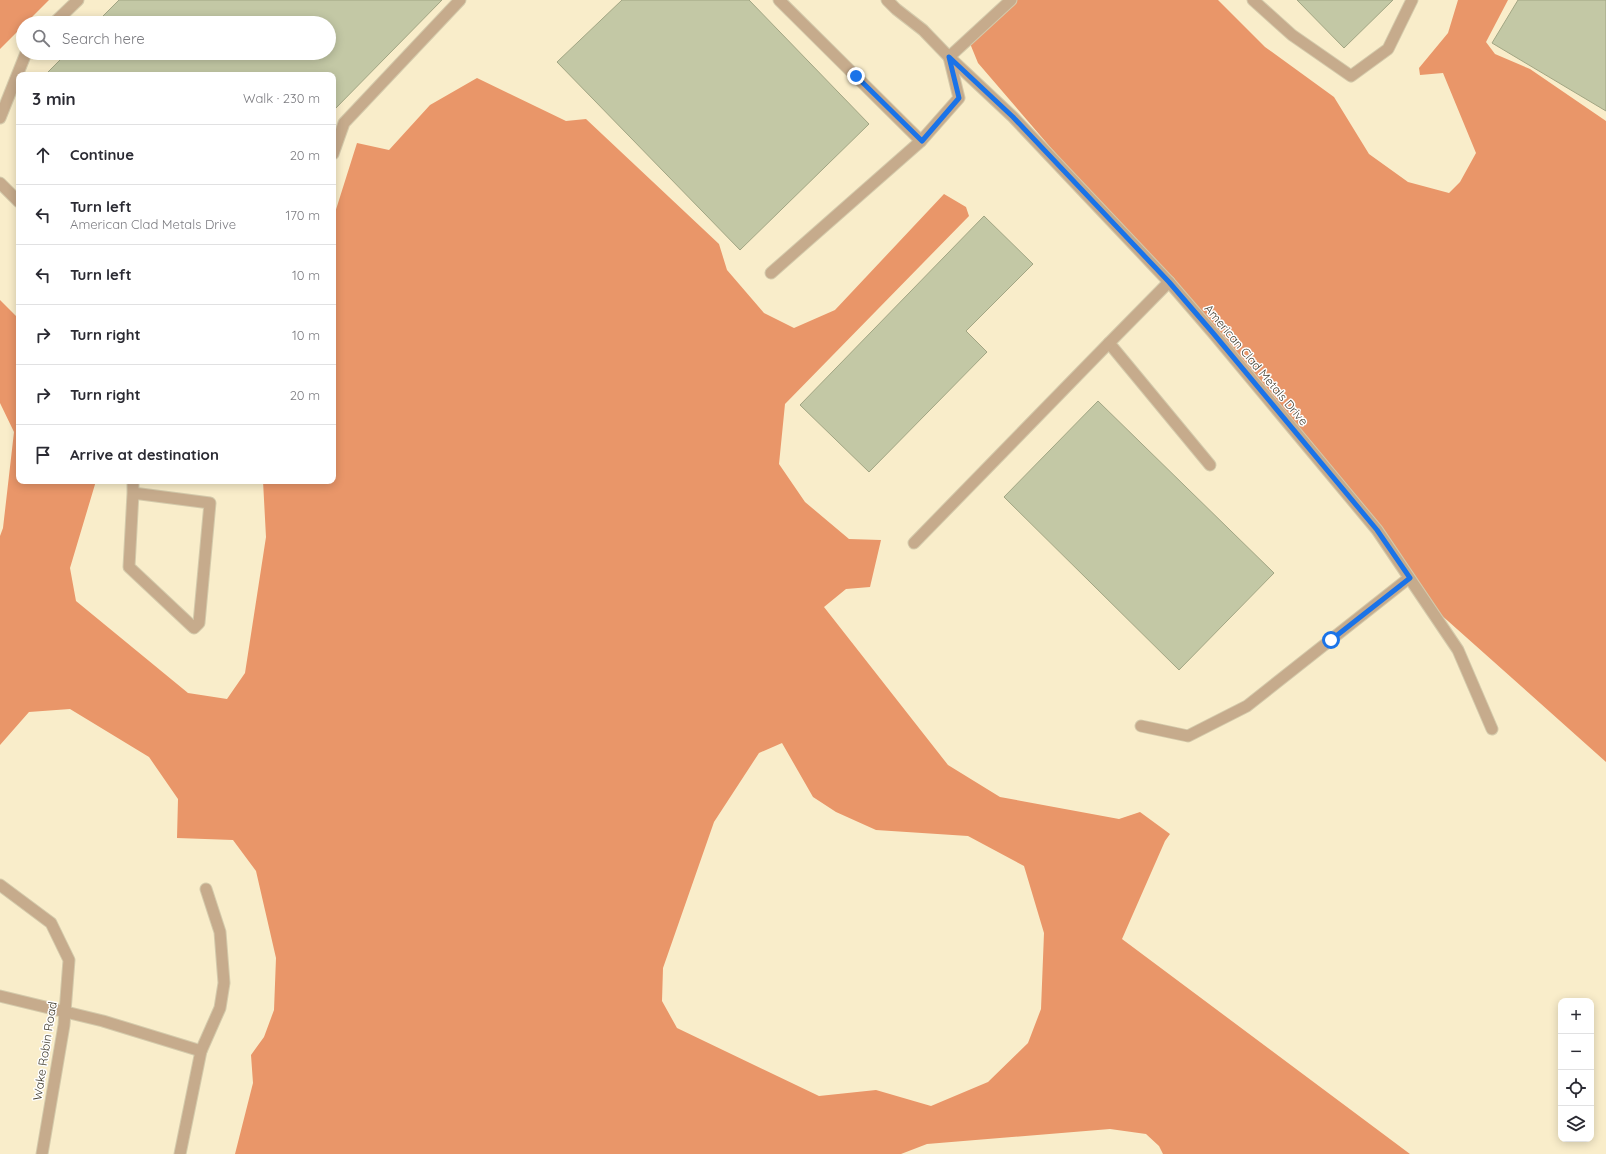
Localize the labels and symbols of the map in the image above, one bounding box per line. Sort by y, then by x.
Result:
route end [847,67,865,85]
street label: American Clad Metals Drive [1201,301,1312,428]
route start [1322,631,1340,649]
street label: Wake Robin Road [29,1000,60,1101]

